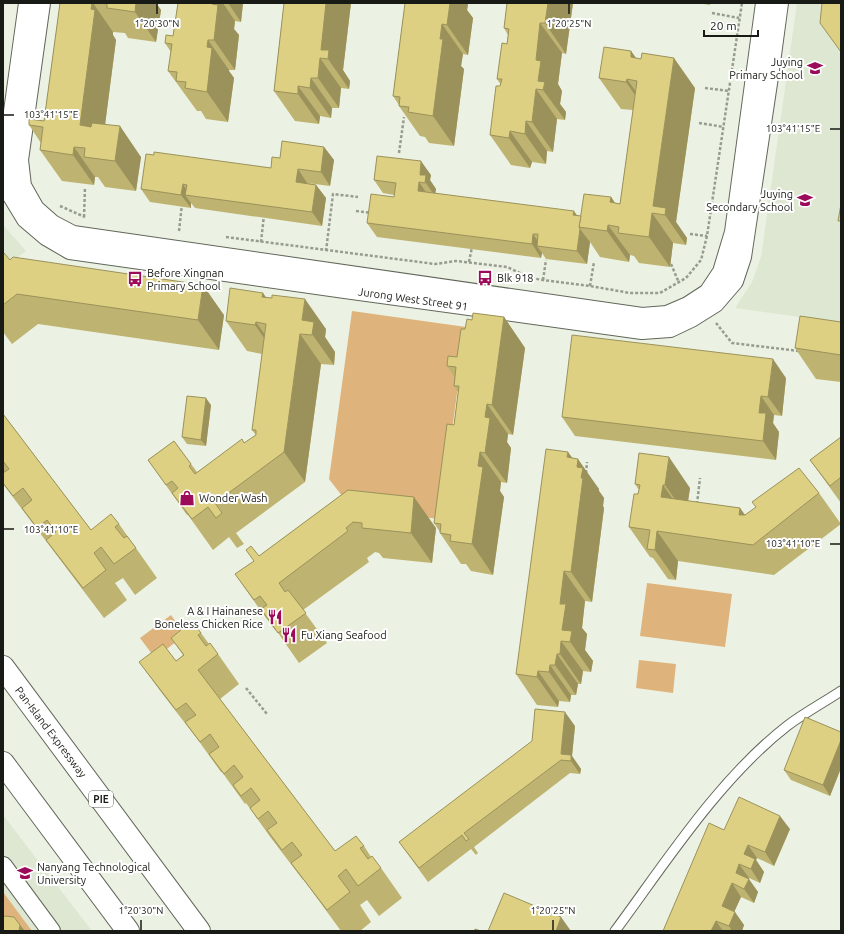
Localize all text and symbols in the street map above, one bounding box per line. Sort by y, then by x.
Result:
scale bar [704,12,758,38]
text: 1°20'30"N [135,18,179,29]
text: 1°20'25"N [547,18,591,29]
text: 20 m [710,19,737,32]
place label: Juying Primary School [729,56,803,81]
school or university icon: Juying Primary School [806,59,824,77]
text: 103°41'15"E [24,109,79,120]
text: 103°41'15"E [766,123,821,134]
place label: Juying Secondary School [706,188,793,213]
school or university icon: Juying Secondary School [796,191,814,209]
place label: Before Xingnan Primary School [147,267,224,292]
bus stop icon: Blk 918 [476,269,494,287]
bus stop icon: Before Xingnan Primary School [126,270,144,288]
place label: Blk 918 [497,272,534,284]
street label: Jurong West Street 91 [357,285,469,313]
shop icon: Wonder Wash [178,489,196,507]
place label: Wonder Wash [199,492,268,504]
text: 103°41'10"E [24,524,79,535]
text: 103°41'10"E [766,538,821,549]
place label: A & I Hainanese Boneless Chicken Rice [154,605,263,630]
restaurant icon: A & I Hainanese Boneless Chicken Rice [266,608,284,626]
restaurant icon: Fu Xiang Seafood [280,626,298,644]
place label: Fu Xiang Seafood [301,629,387,641]
street label: Pan-Island Expressway [13,684,89,780]
road number: PIE [89,791,113,807]
place label: Nanyang Technological University [37,861,151,886]
school or university icon: Nanyang Technological University [16,864,34,882]
text: 1°20'30"N [119,905,163,916]
text: 1°20'25"N [531,905,575,916]

